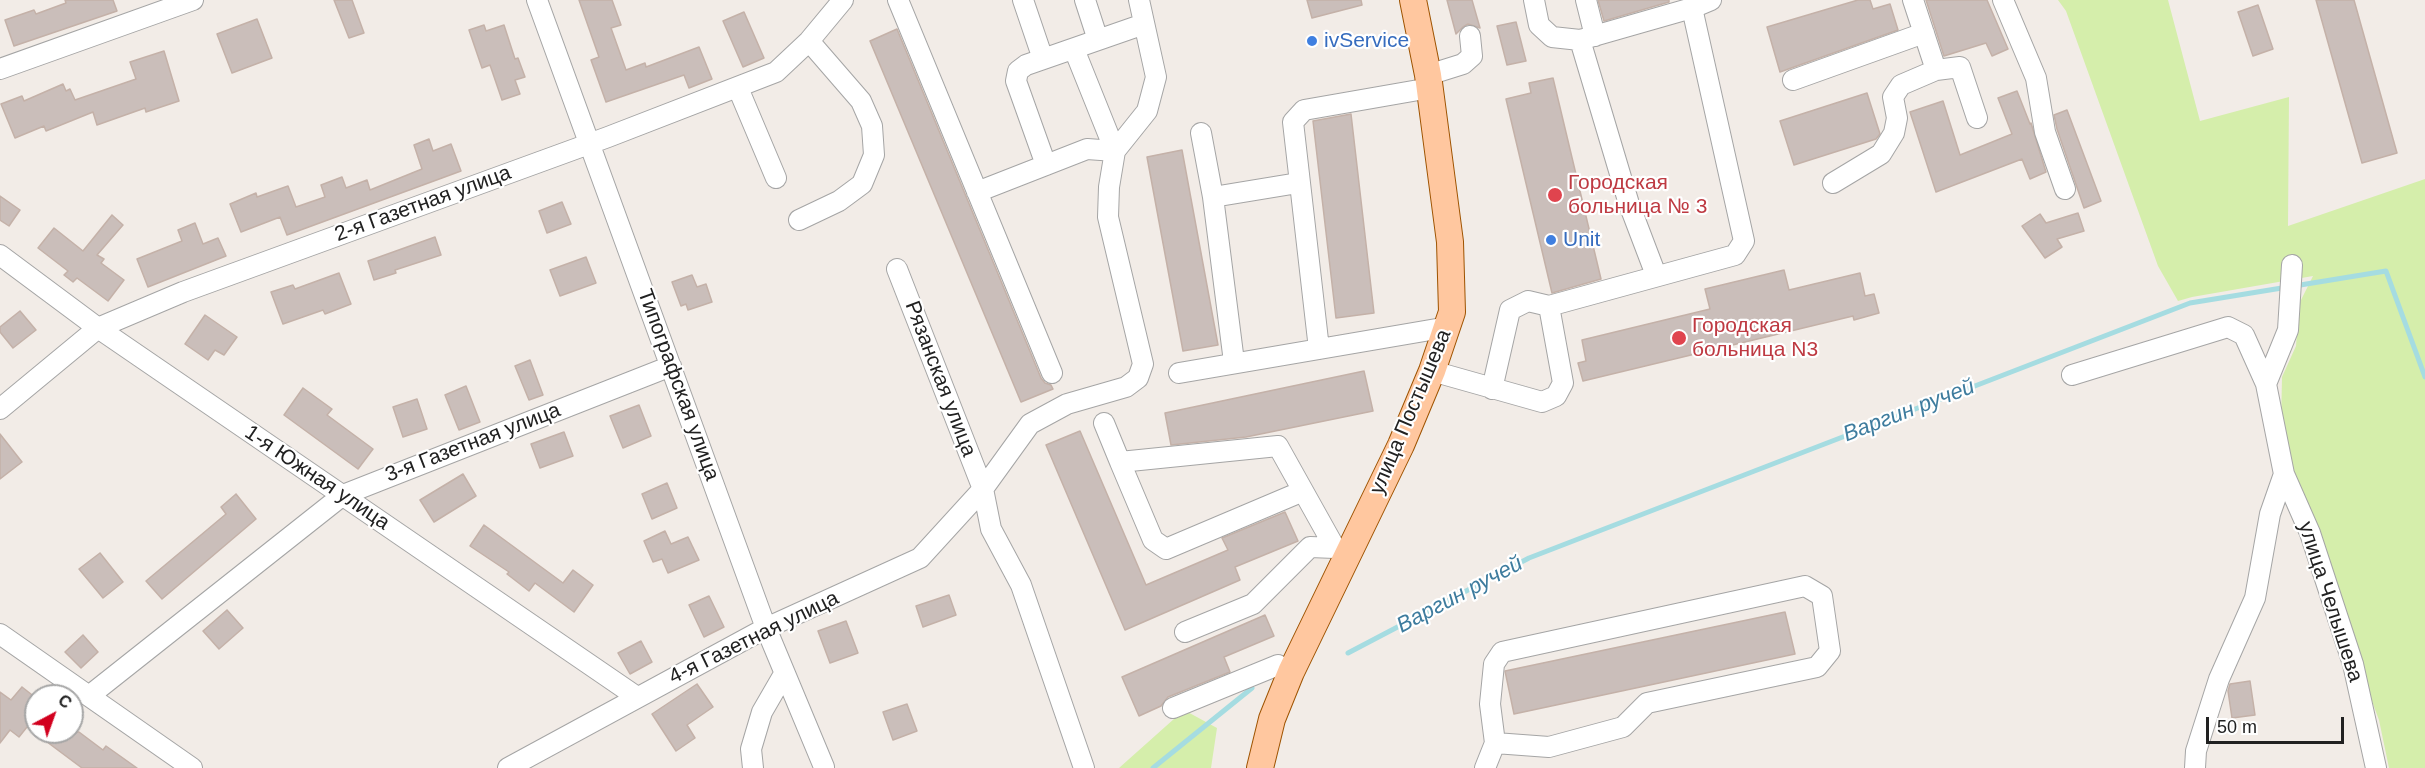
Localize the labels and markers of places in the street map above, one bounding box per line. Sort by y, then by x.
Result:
place label: ivService [1324,28,1409,54]
marker: ivService [1305,34,1319,48]
place label: Городская больница № 3 [1568,170,1707,220]
marker: Городская больница № 3 [1546,186,1564,204]
place label: Unit [1563,227,1600,253]
marker: Unit [1544,233,1558,247]
place label: Городская больница N3 [1692,313,1818,363]
marker: Городская больница N3 [1670,329,1688,347]

